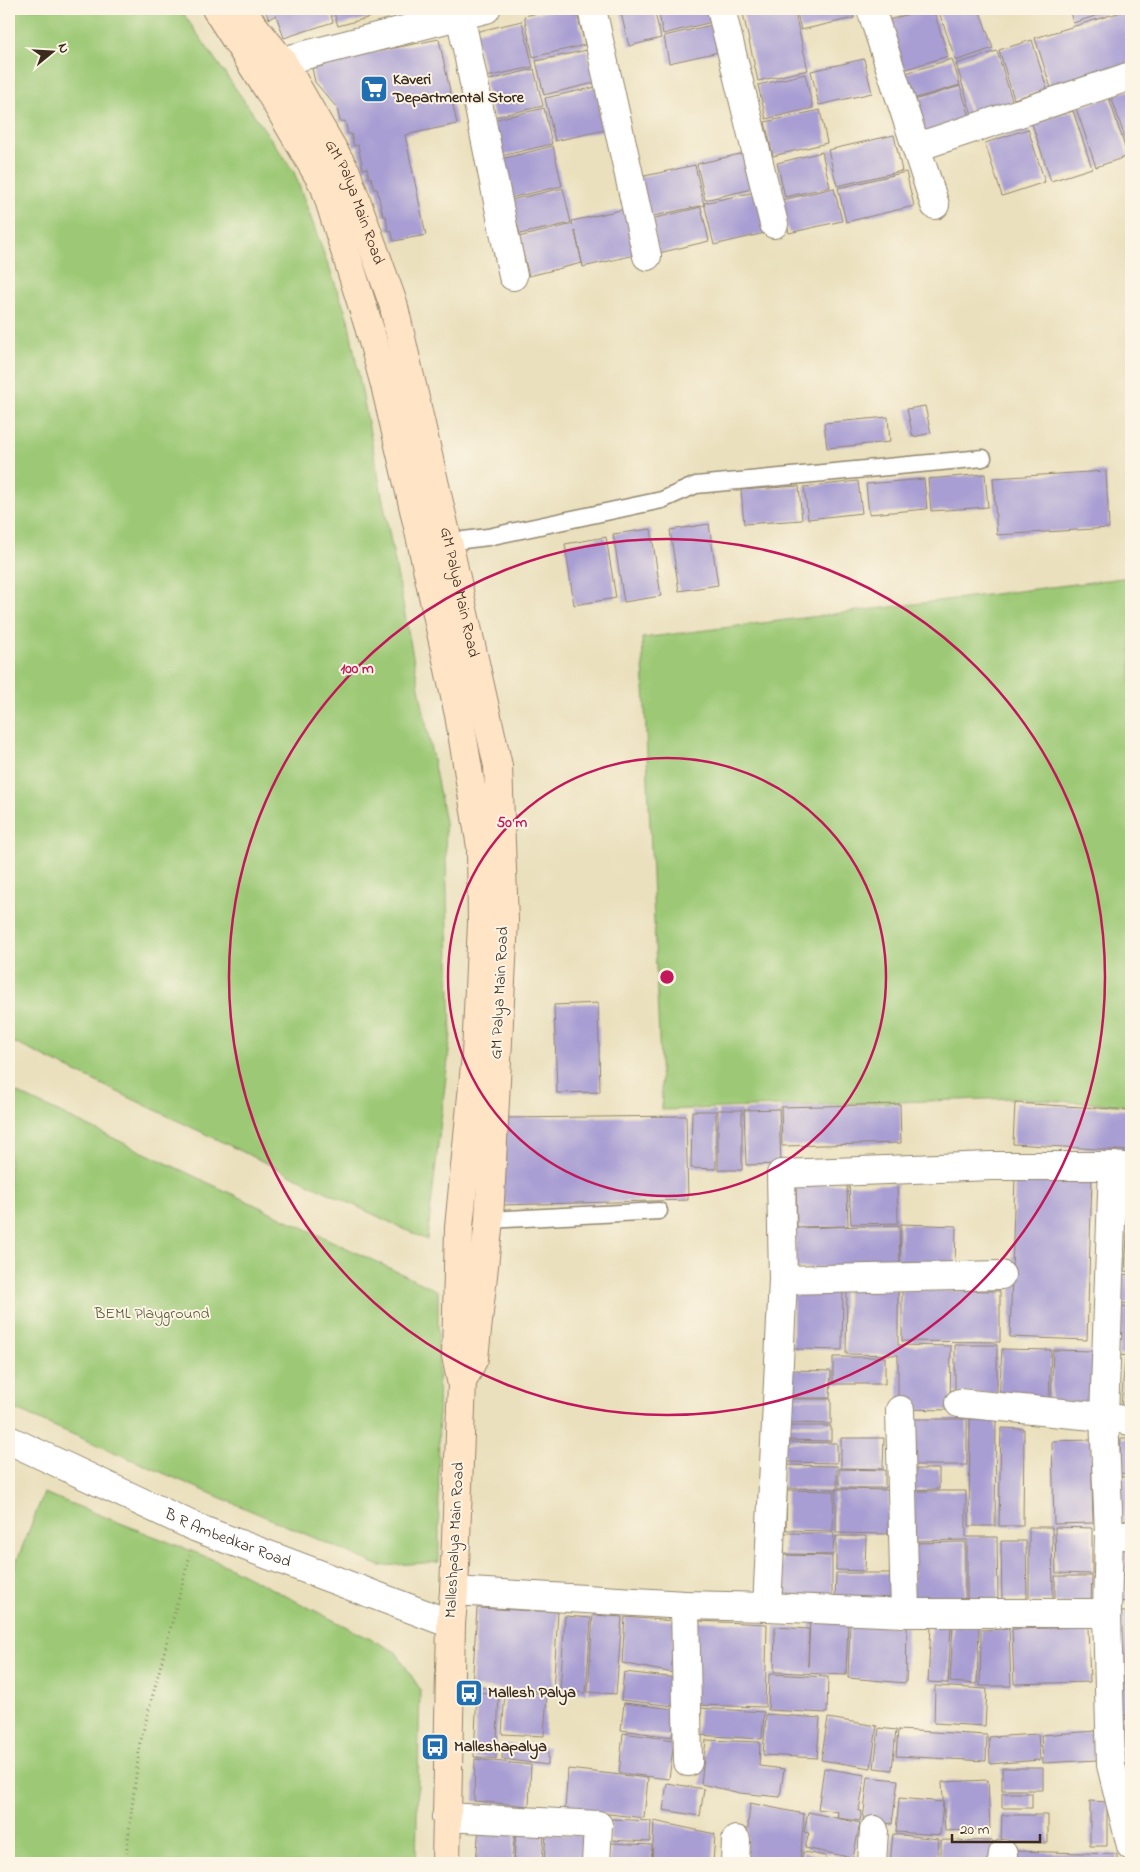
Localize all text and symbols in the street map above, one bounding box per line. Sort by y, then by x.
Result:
north arrow [28,28,78,78]
text: N [51,41,74,56]
place label: Kaveri Departmental Store [392,68,525,110]
supermarket icon: Kaveri Departmental Store [359,74,389,104]
street label: GM Palya Main Road [318,135,390,268]
street label: GM Palya Main Road [433,525,485,660]
text: 100 m [340,658,374,680]
text: 50 m [497,812,528,834]
street label: GM Palya Main Road [485,926,515,1060]
centre of rings [658,968,676,986]
park label: BEML Playground [93,1302,210,1326]
street label: Malleshpalya Main Road [439,1461,471,1619]
street label: B R Ambedkar Road [160,1502,294,1574]
bus stop icon: Mallesh Palya [454,1678,484,1708]
place label: Mallesh Palya [488,1681,576,1706]
bus stop icon: Malleshapalya [420,1732,450,1762]
place label: Malleshapalya [454,1735,547,1760]
scale bar [952,1812,1040,1844]
text: 20 m [960,1819,990,1841]

